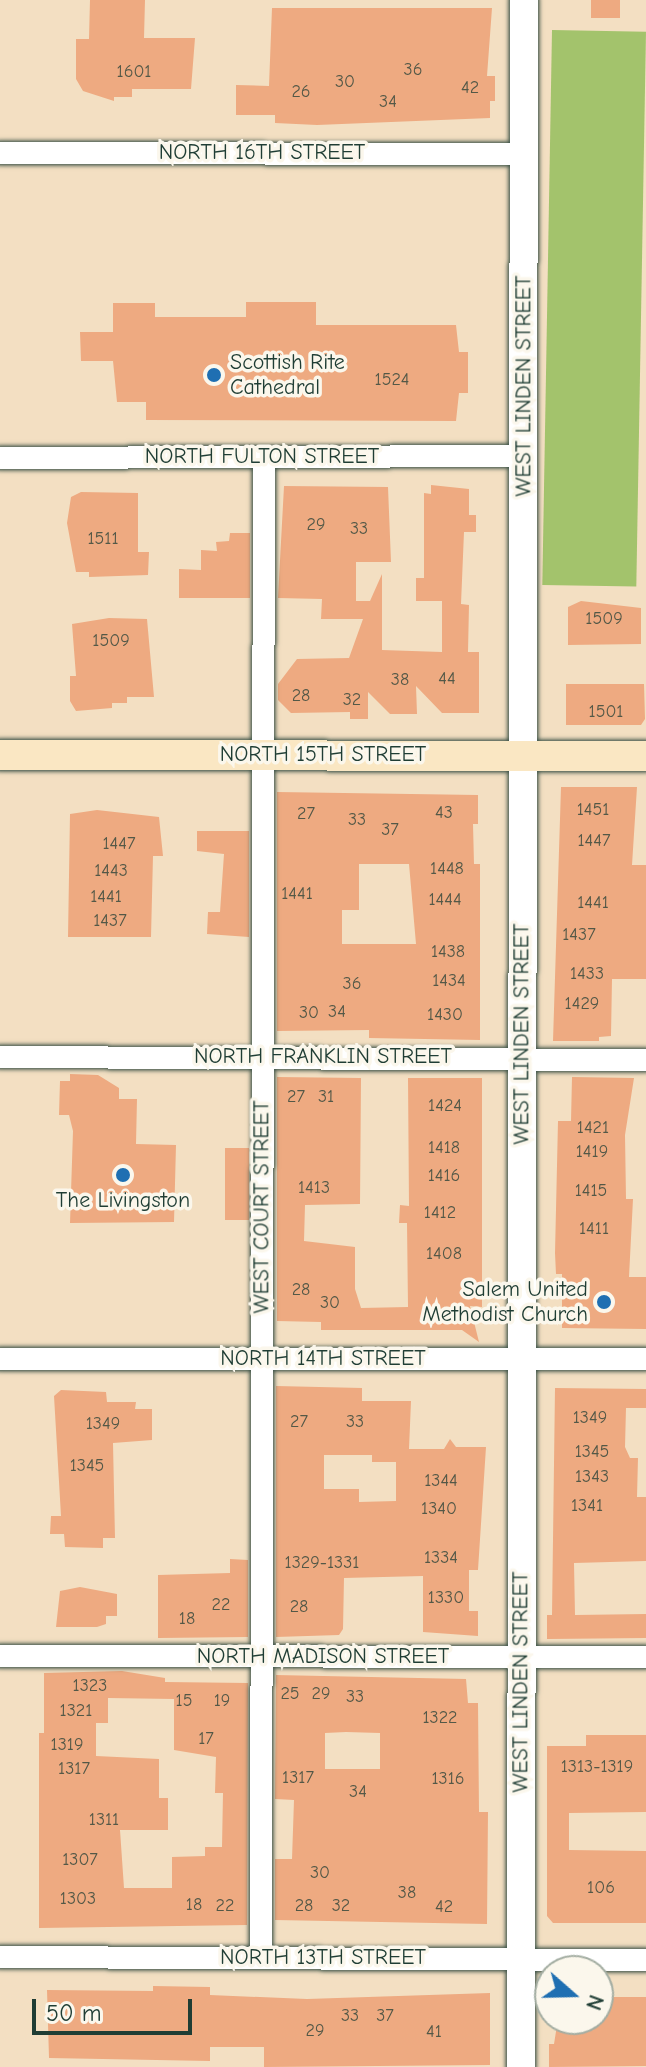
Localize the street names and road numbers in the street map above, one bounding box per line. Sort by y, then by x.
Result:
street label: NORTH 16TH STREET [159,140,365,166]
street label: WEST LINDEN STREET [511,275,537,497]
street label: NORTH FULTON STREET [145,444,379,470]
street label: NORTH 15TH STREET [220,742,426,768]
street label: WEST LINDEN STREET [509,923,535,1145]
street label: NORTH FRANKLIN STREET [194,1044,452,1070]
street label: WEST COURT STREET [249,1101,275,1313]
street label: NORTH 14TH STREET [220,1346,426,1372]
street label: WEST LINDEN STREET [508,1571,534,1793]
street label: NORTH MADISON STREET [197,1644,449,1670]
street label: NORTH 13TH STREET [220,1945,426,1971]

